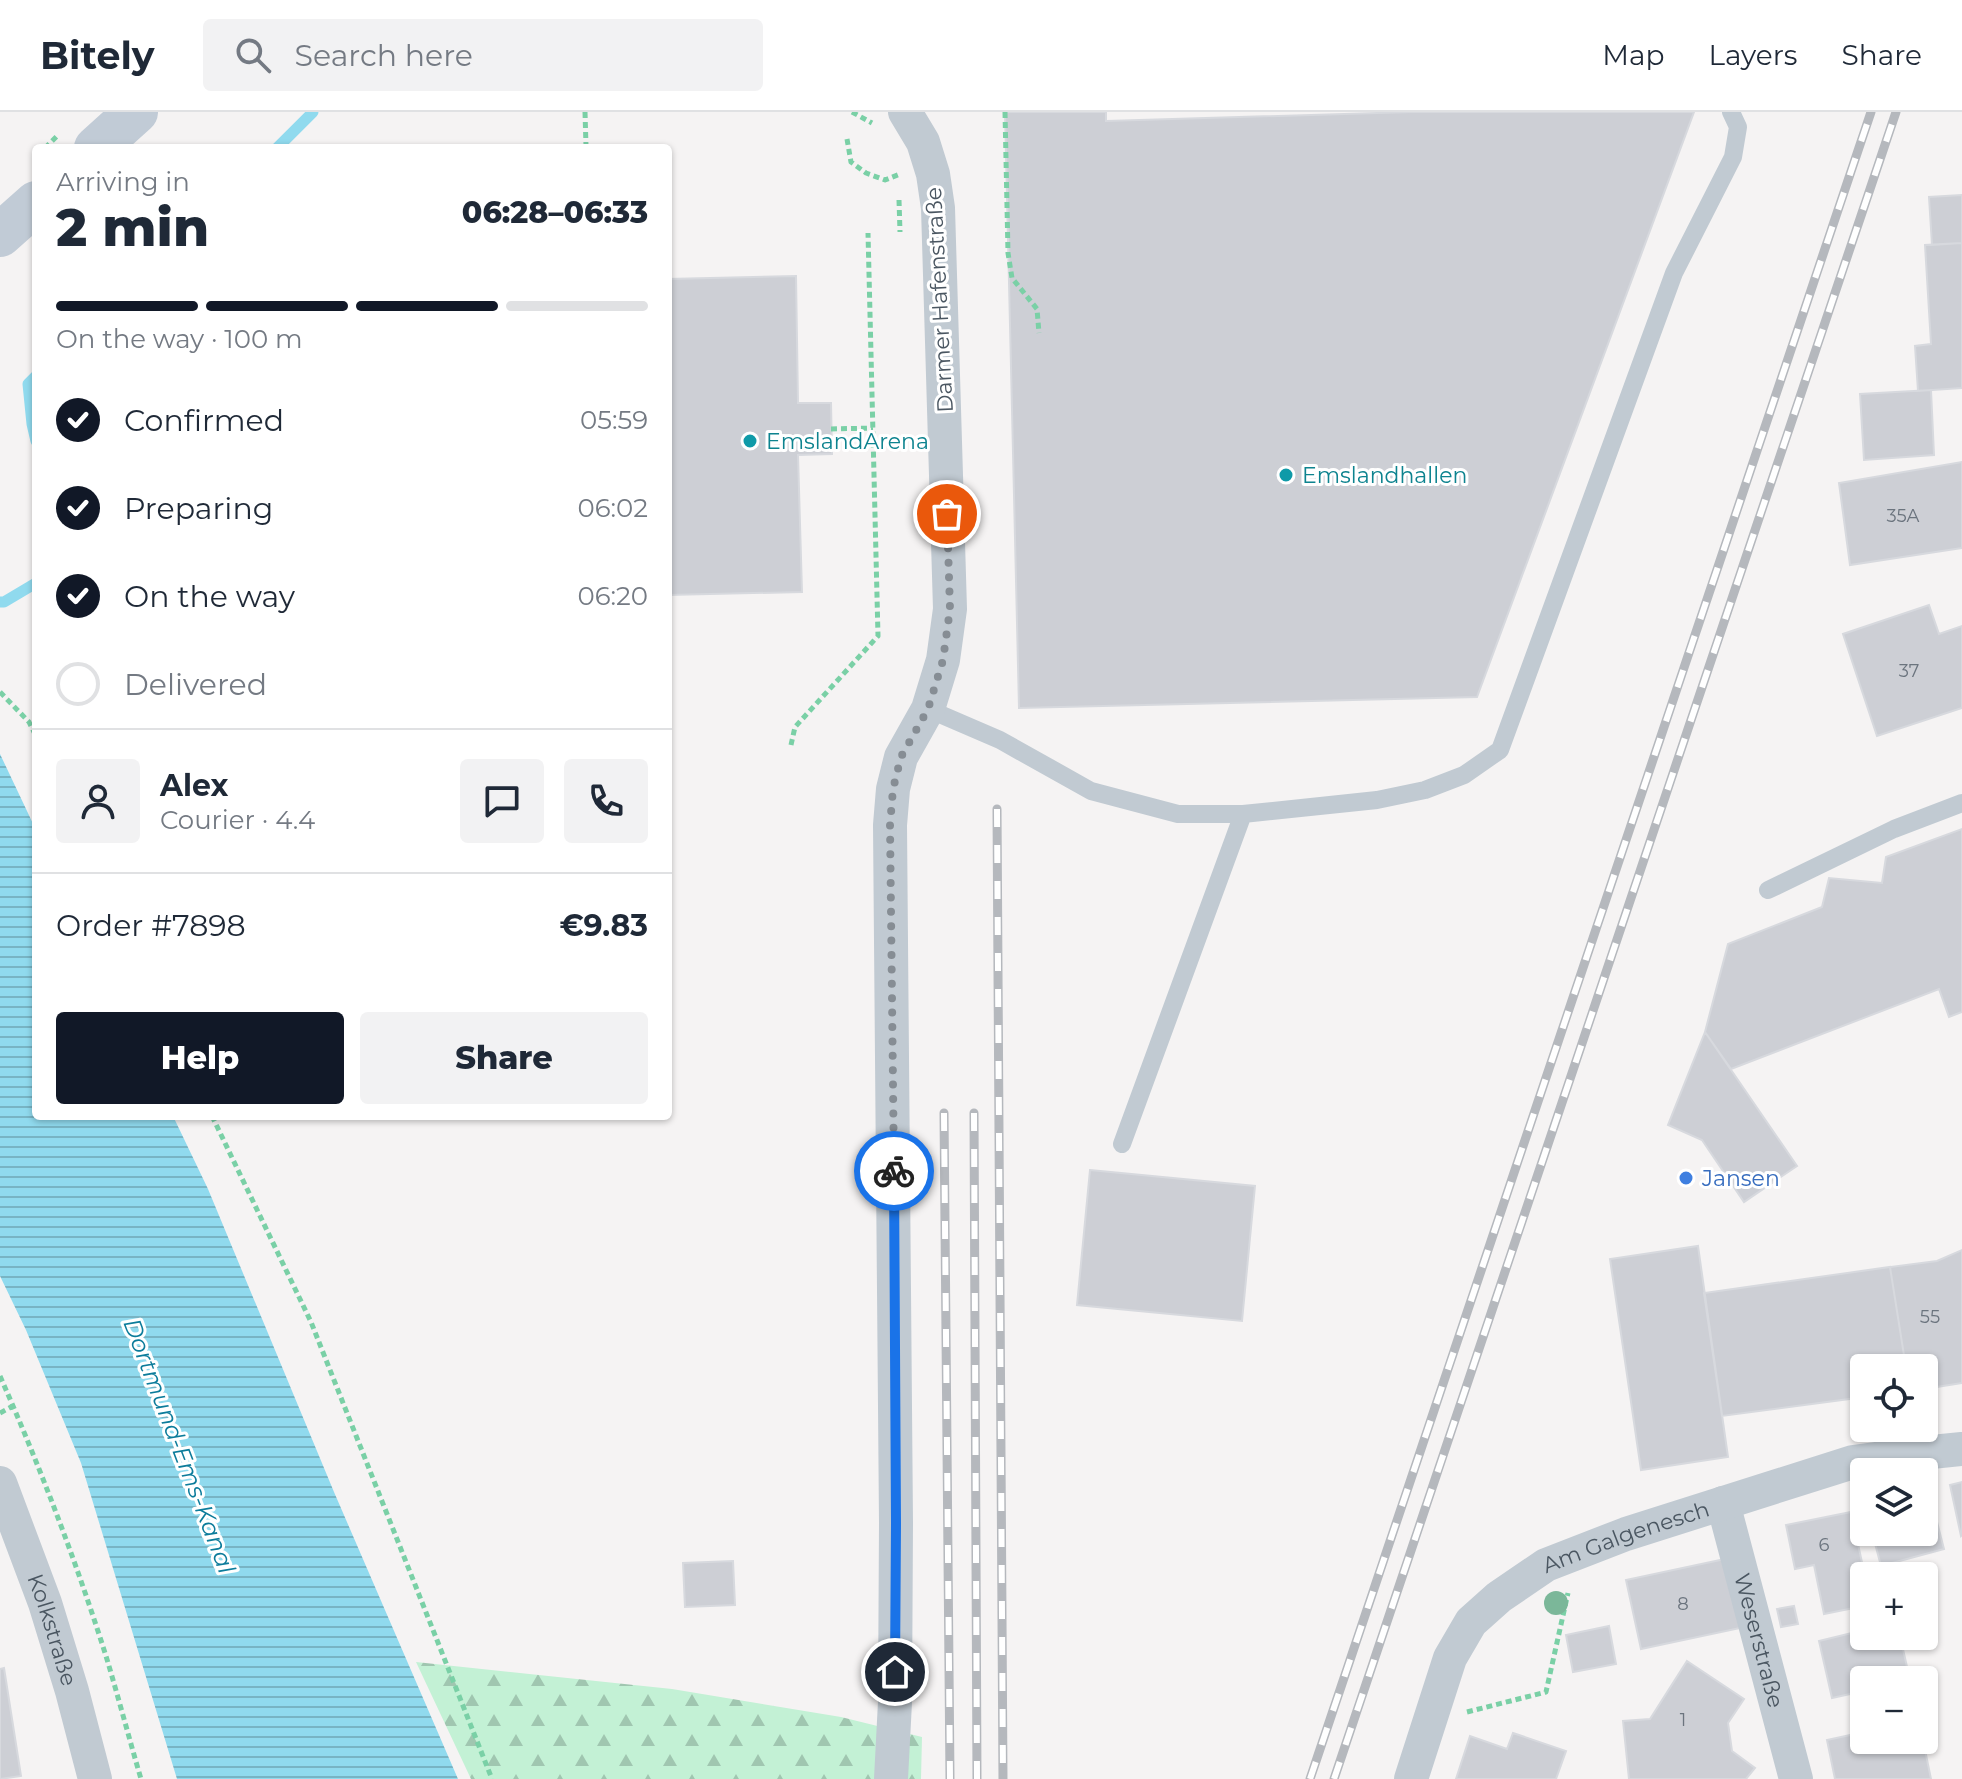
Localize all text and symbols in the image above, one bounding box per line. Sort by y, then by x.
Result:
search box [203,19,763,91]
text: Bitely [40,32,155,79]
icon: search [231,33,275,77]
text: Search here [295,37,473,74]
text: Map [1602,38,1665,72]
text: Layers [1709,38,1798,72]
text: Share [1842,38,1922,72]
text: Arriving in [56,166,190,198]
street label: Darmer Hafenstraße [920,186,959,413]
text: 06:28–06:33 [462,194,648,231]
text: 2 min [56,196,209,259]
text: On the way · 100 m [56,323,303,355]
icon: check [56,398,100,442]
text: Confirmed [124,402,284,439]
text: 05:59 [580,404,648,436]
place label: EmslandArena [766,428,929,455]
marker: EmslandArena [741,432,759,450]
place label: Emslandhallen [1302,462,1467,489]
marker: Emslandhallen [1277,466,1295,484]
pin [913,480,981,548]
icon: check [56,486,100,530]
text: Preparing [124,490,273,527]
text: 06:02 [577,492,648,524]
icon: bag [925,492,969,536]
house number: 35A [1886,505,1920,527]
icon: check [56,574,100,618]
text: On the way [124,578,295,615]
text: 06:20 [578,580,648,612]
house number: 37 [1899,660,1919,682]
text: Delivered [124,666,267,703]
button: person [56,759,140,843]
button: chat [460,759,544,843]
button: phone [564,759,648,843]
text: Alex [160,767,228,804]
text: Courier · 4.4 [160,804,315,836]
text: Order #7898 [56,907,246,944]
text: €9.83 [560,907,648,944]
button: Help [56,1012,344,1104]
button: Share [360,1012,648,1104]
courier [854,1131,934,1211]
icon: bike [872,1149,916,1193]
place label: Jansen [1701,1165,1780,1192]
marker: Jansen [1677,1169,1695,1187]
house number: 55 [1920,1306,1940,1328]
water label: Dortmund-Ems-Kanal [117,1314,242,1578]
map controls [1850,1354,1938,1754]
button: locate [1850,1354,1938,1442]
button: layers [1850,1458,1938,1546]
street label: Am Galgenesch [1539,1495,1713,1579]
house number: 6 [1819,1534,1830,1556]
button: + [1850,1562,1938,1650]
street label: Kolkstraße [21,1570,83,1689]
street label: Weserstraße [1728,1570,1790,1711]
house number: 8 [1677,1593,1689,1615]
pin [861,1638,929,1706]
icon: home [873,1650,917,1694]
button: − [1850,1666,1938,1754]
house number: 1 [1680,1709,1686,1731]

